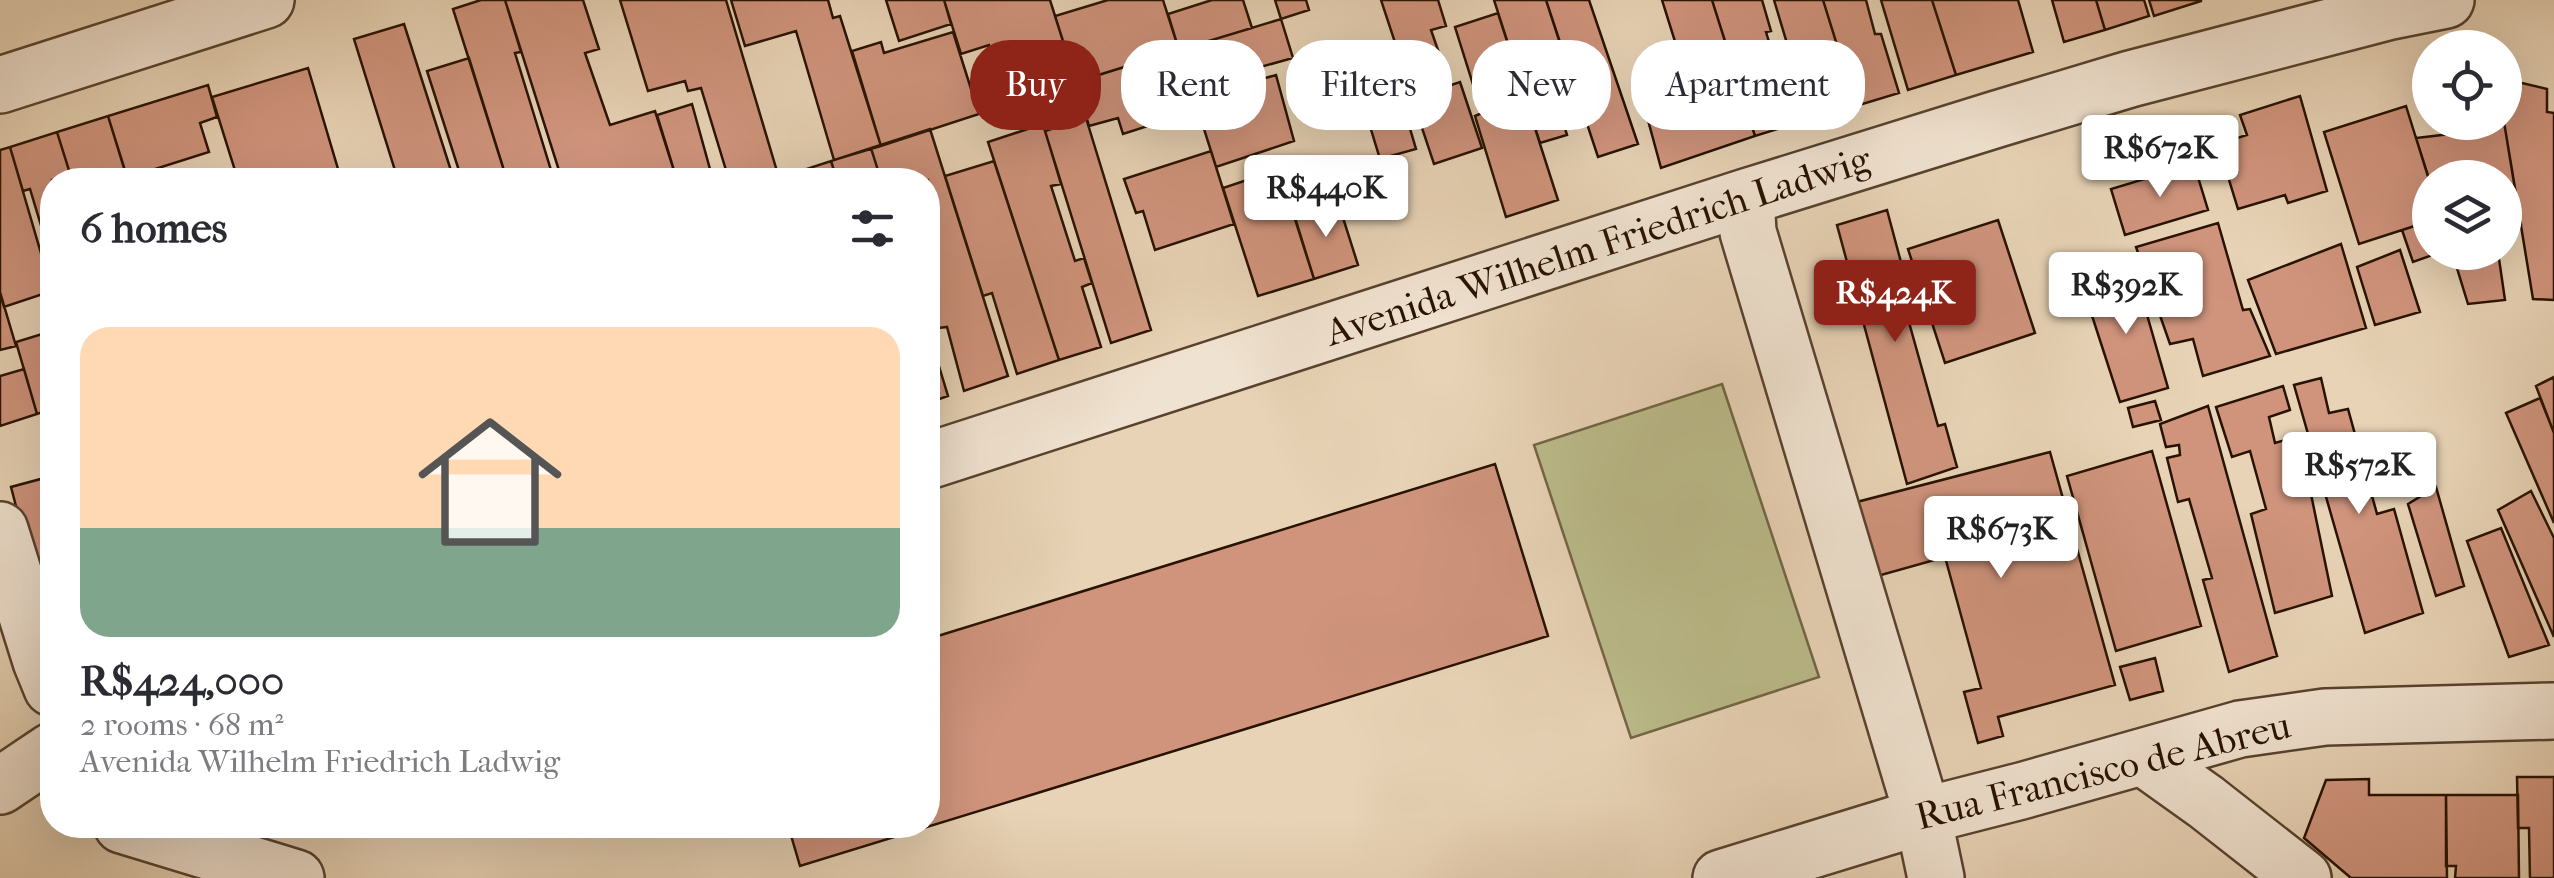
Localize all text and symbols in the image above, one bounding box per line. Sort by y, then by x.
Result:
map controls [2412,30,2522,270]
button: locate [2412,30,2522,140]
chip: Buy [970,40,1101,130]
chip: Rent [1121,40,1266,130]
chip: Filters [1286,40,1452,130]
chip: New [1472,40,1611,130]
chip: Apartment [1631,40,1865,130]
pin: R$672K [2079,115,2241,200]
text: R$672K [2104,129,2216,166]
street label: Avenida Wilhelm Friedrich Ladwig [1318,136,1877,356]
pin: R$440K [1245,155,1407,240]
button: layers [2412,160,2522,270]
text: R$440K [1266,169,1386,206]
icon: filters [845,201,900,256]
text: 6 homes [80,204,227,253]
pin: R$392K [2045,252,2207,337]
pin: R$424K [1814,260,1976,345]
text: R$392K [2071,266,2181,303]
text: R$424K [1836,274,1954,311]
icon: home [400,392,580,572]
pin: R$572K [2278,432,2440,517]
text: R$572K [2304,446,2414,483]
pin: R$673K [1920,496,2082,581]
text: R$673K [1946,510,2056,547]
text: R$424,000 [80,657,284,706]
street label: Rua Francisco de Abreu [1911,703,2295,839]
text: 2 rooms · 68 m² [80,706,284,743]
text: Avenida Wilhelm Friedrich Ladwig [80,743,560,780]

